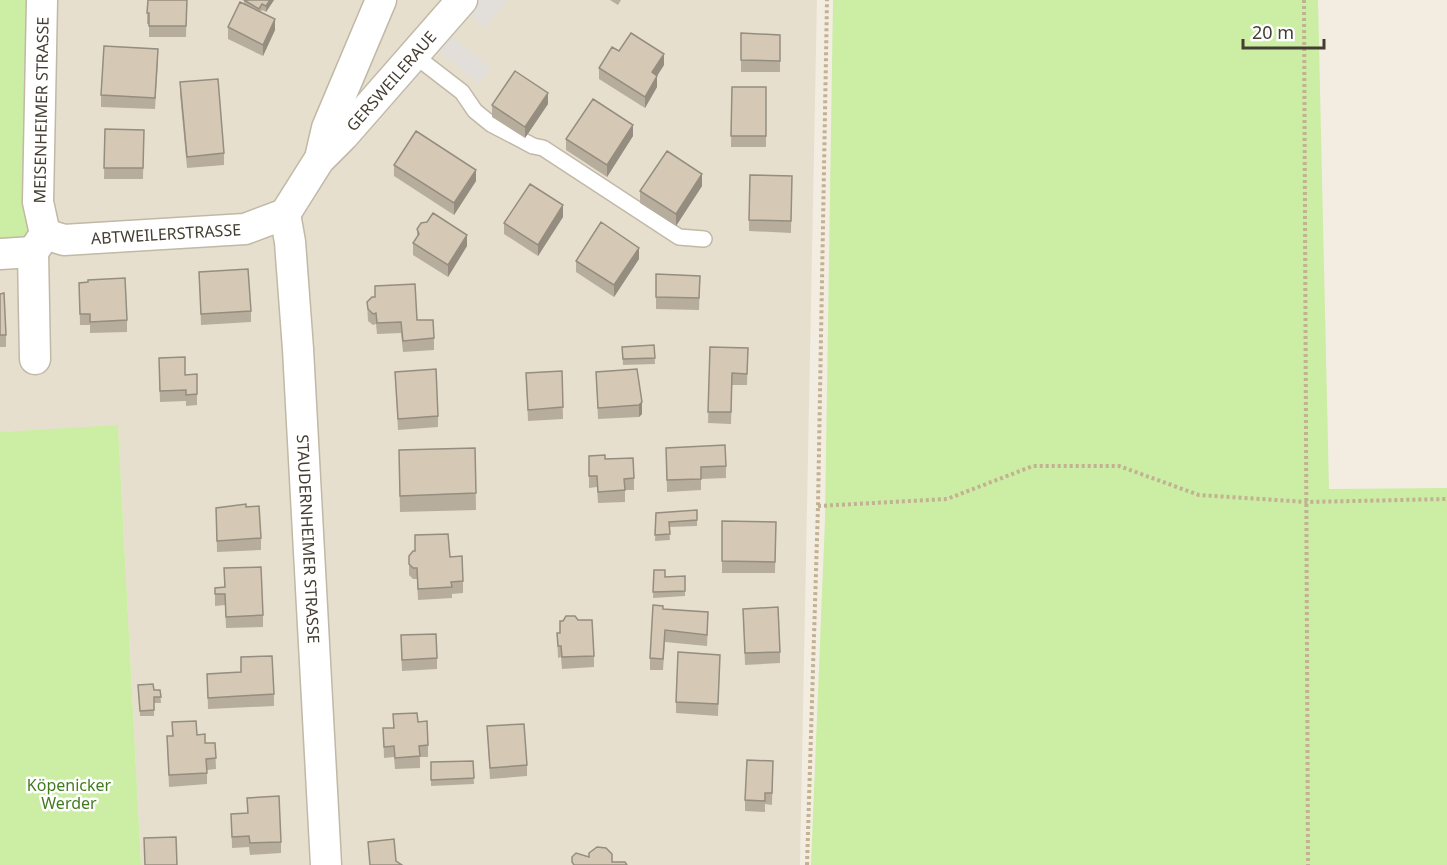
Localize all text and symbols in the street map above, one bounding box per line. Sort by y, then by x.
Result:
scale bar [1243,12,1324,50]
street label: MEISENHEIMER STRASSE [28,16,54,204]
text: 20 m [1252,20,1294,44]
street label: GERSWEILERAUE [341,26,441,136]
street label: ABTWEILERSTRASSE [90,218,242,249]
street label: STAUDERNHEIMER STRASSE [292,434,325,644]
park label: Köpenicker Werder [27,774,112,814]

